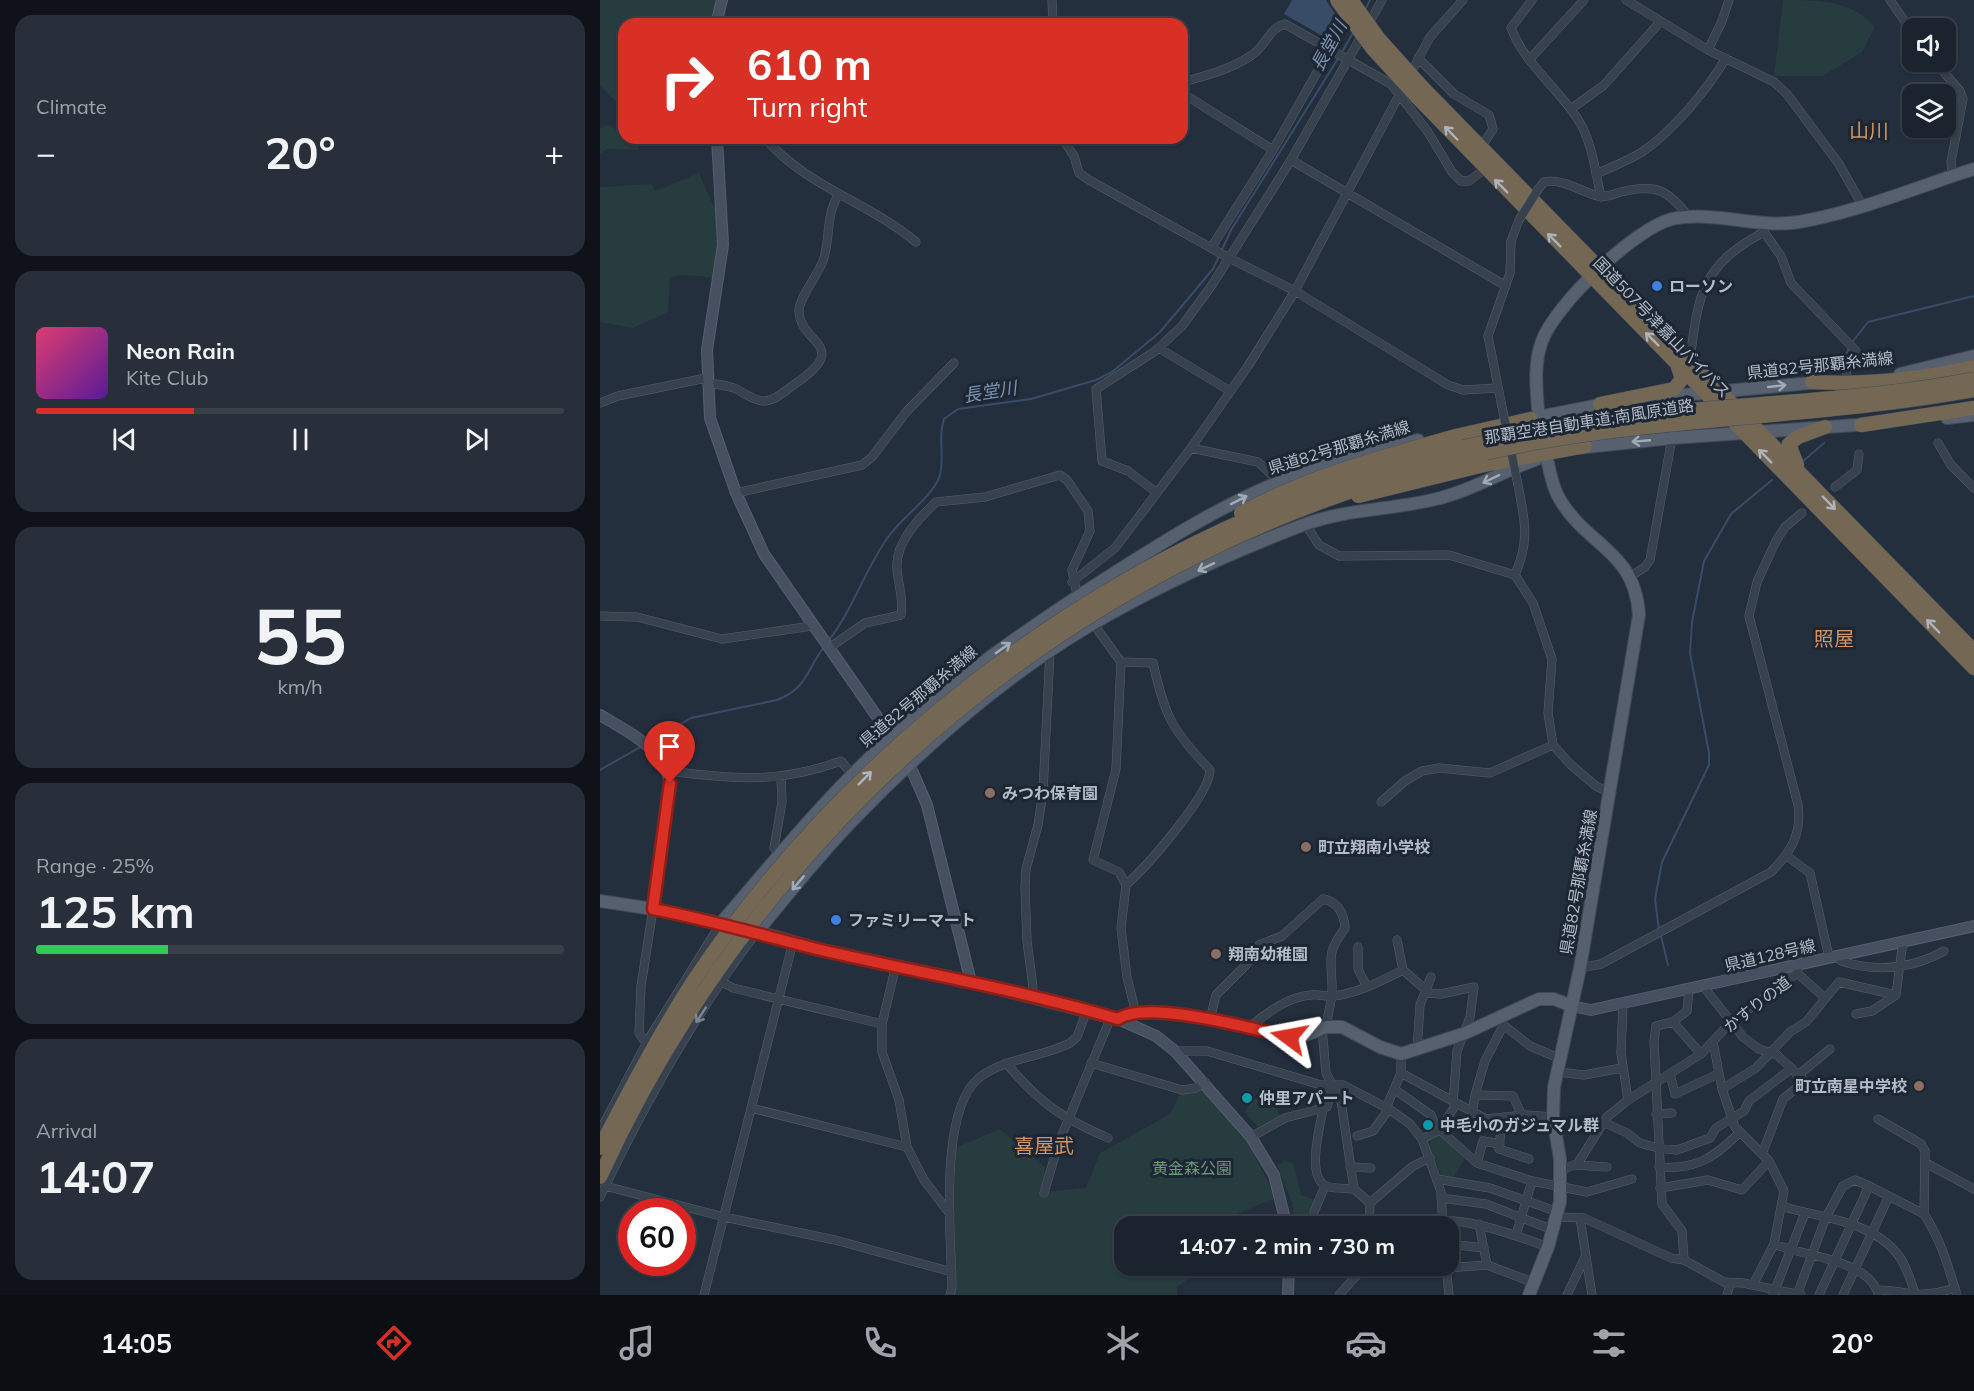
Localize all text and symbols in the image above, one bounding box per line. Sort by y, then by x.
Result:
water label: 長堂川 [1305,15,1353,75]
map controls [1902,18,1956,138]
button: sound [1902,18,1956,72]
text: 610 m [747,38,872,91]
icon: right [648,42,726,120]
button: layers [1902,84,1956,138]
text: Turn right [747,90,867,124]
text: Climate [36,94,107,119]
district label: 山川 [1849,118,1889,143]
text: 20° [264,124,336,180]
one-way arrow [1443,126,1458,141]
text: − [36,132,56,173]
text: + [544,132,564,173]
one-way arrow [1494,178,1508,193]
one-way arrow [1547,232,1562,247]
street label: 国道507号津嘉山バイパス [1589,252,1735,402]
place label: ローソン [1669,276,1733,296]
marker: ローソン [1650,279,1664,293]
one-way arrow [1644,332,1659,347]
text: Neon Rain [126,337,235,365]
street label: 県道82号那覇糸満線 [1746,347,1894,383]
text: Kite Club [126,365,208,390]
water label: 長堂川 [961,376,1020,407]
one-way arrow [1766,380,1786,391]
street label: 那覇空港自動車道;南風原道路 [1483,395,1695,447]
street label: 県道82号那覇糸満線 [1266,416,1412,478]
icon: previous [108,423,141,456]
icon: pause [284,423,317,456]
icon: next [460,423,493,456]
one-way arrow [1632,436,1652,447]
one-way arrow [1757,449,1772,464]
one-way arrow [1482,474,1500,486]
one-way arrow [1230,494,1247,506]
one-way arrow [1822,495,1837,510]
one-way arrow [1198,561,1216,573]
text: 55 [253,586,347,684]
one-way arrow [1926,619,1940,634]
district label: 照屋 [1814,626,1854,651]
street label: 県道82号那覇糸満線 [855,641,981,751]
one-way arrow [994,642,1010,654]
text: km/h [277,674,323,699]
pin [644,721,695,783]
icon: arrive [653,730,686,763]
one-way arrow [858,771,873,786]
place label: みつわ保育園 [1002,783,1098,803]
marker: みつわ保育園 [983,786,997,800]
street label: 県道82号那覇糸満線 [1555,808,1601,956]
place label: 町立翔南小学校 [1318,837,1430,857]
marker: 町立翔南小学校 [1299,840,1313,854]
text: Range · 25% [36,853,154,878]
one-way arrow [791,875,804,891]
text: 125 km [36,883,195,939]
place label: ファミリーマート [848,910,976,930]
marker: ファミリーマート [829,913,843,927]
street label: 県道128号線 [1723,935,1817,975]
place label: 翔南幼稚園 [1228,944,1308,964]
marker: 翔南幼稚園 [1209,947,1223,961]
street label: かすりの道 [1719,971,1795,1037]
position arrow [1257,1005,1321,1069]
one-way arrow [694,1006,707,1023]
place label: 町立南星中学校 [1795,1076,1907,1096]
marker: 町立南星中学校 [1912,1079,1926,1093]
place label: 仲里アパート [1259,1088,1355,1108]
marker: 仲里アパート [1240,1091,1254,1105]
place label: 中毛小のガジュマル群 [1440,1115,1599,1135]
text: Arrival [36,1118,97,1143]
marker: 中毛小のガジュマル群 [1421,1118,1435,1132]
district label: 喜屋武 [1014,1133,1074,1158]
text: 14:07 [36,1148,155,1204]
park label: 黄金森公園 [1152,1158,1232,1178]
speed limit sign: 60 [618,1198,696,1276]
text: 14:07 · 2 min · 730 m [1178,1232,1395,1260]
icon: directions [373,1322,415,1364]
icon: music [616,1322,658,1364]
icon: phone [859,1322,901,1364]
icon: climate [1102,1322,1144,1364]
icon: car [1345,1322,1387,1364]
icon: filters [1588,1322,1630,1364]
text: 14:05 [100,1326,172,1360]
text: 20° [1831,1326,1873,1360]

